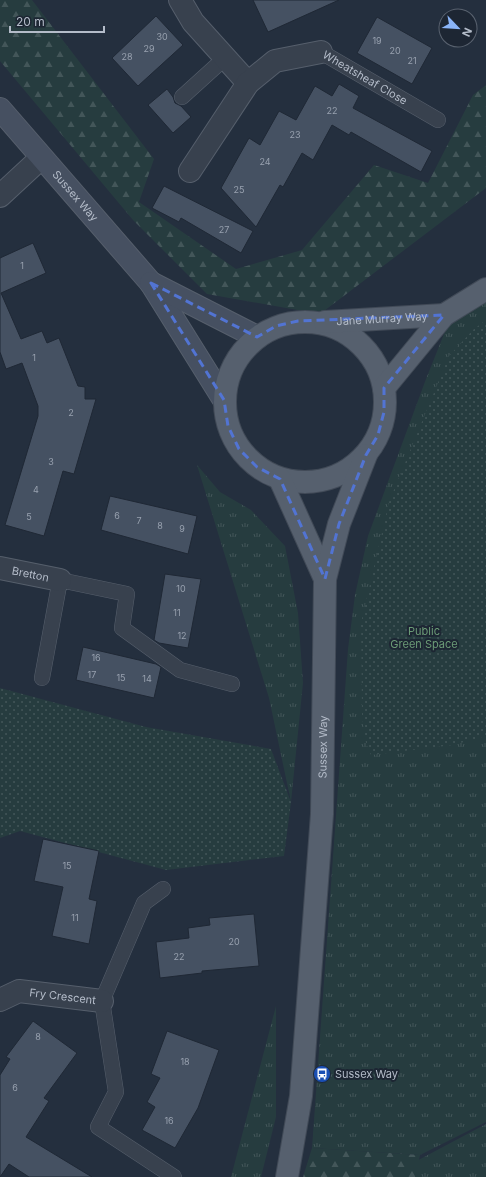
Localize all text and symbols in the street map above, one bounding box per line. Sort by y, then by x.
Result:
scale bar [10,8,104,34]
north arrow [438,8,478,48]
text: 20 m [16,14,45,29]
text: N [459,25,475,39]
house number: 30 [156,31,168,42]
house number: 19 [372,35,382,46]
house number: 29 [143,43,155,54]
house number: 20 [389,45,401,56]
street label: Wheatsheaf Close [320,48,410,108]
house number: 28 [121,51,133,62]
house number: 21 [407,55,417,66]
house number: 22 [327,105,337,116]
house number: 23 [289,129,301,140]
house number: 24 [259,156,271,167]
street label: Sussex Way [49,167,101,224]
house number: 25 [234,184,244,195]
house number: 27 [219,224,229,235]
house number: 1 [20,260,24,271]
street label: Jane Murray Way [336,309,428,328]
house number: 1 [32,352,36,363]
house number: 2 [68,407,74,418]
house number: 3 [48,456,54,467]
house number: 4 [33,484,39,495]
house number: 6 [114,510,120,521]
house number: 5 [26,511,32,522]
house number: 7 [136,515,142,526]
house number: 8 [157,520,163,531]
house number: 9 [179,523,185,534]
street label: Bretton [11,564,50,585]
house number: 10 [176,583,186,594]
house number: 11 [173,607,181,618]
park label: Public Green Space [390,624,458,651]
house number: 12 [177,630,187,641]
house number: 16 [91,652,101,663]
house number: 17 [88,669,96,680]
house number: 15 [116,672,126,683]
house number: 14 [142,673,152,684]
street label: Sussex Way [315,715,330,779]
house number: 15 [62,860,72,871]
house number: 11 [71,912,79,923]
house number: 20 [228,936,240,947]
house number: 22 [174,951,184,962]
street label: Fry Crescent [29,985,97,1007]
house number: 8 [35,1031,41,1042]
house number: 18 [180,1056,190,1067]
bus stop icon: Sussex Way [312,1064,332,1084]
place label: Sussex Way [335,1067,398,1081]
house number: 6 [12,1082,18,1093]
house number: 16 [164,1115,174,1126]

